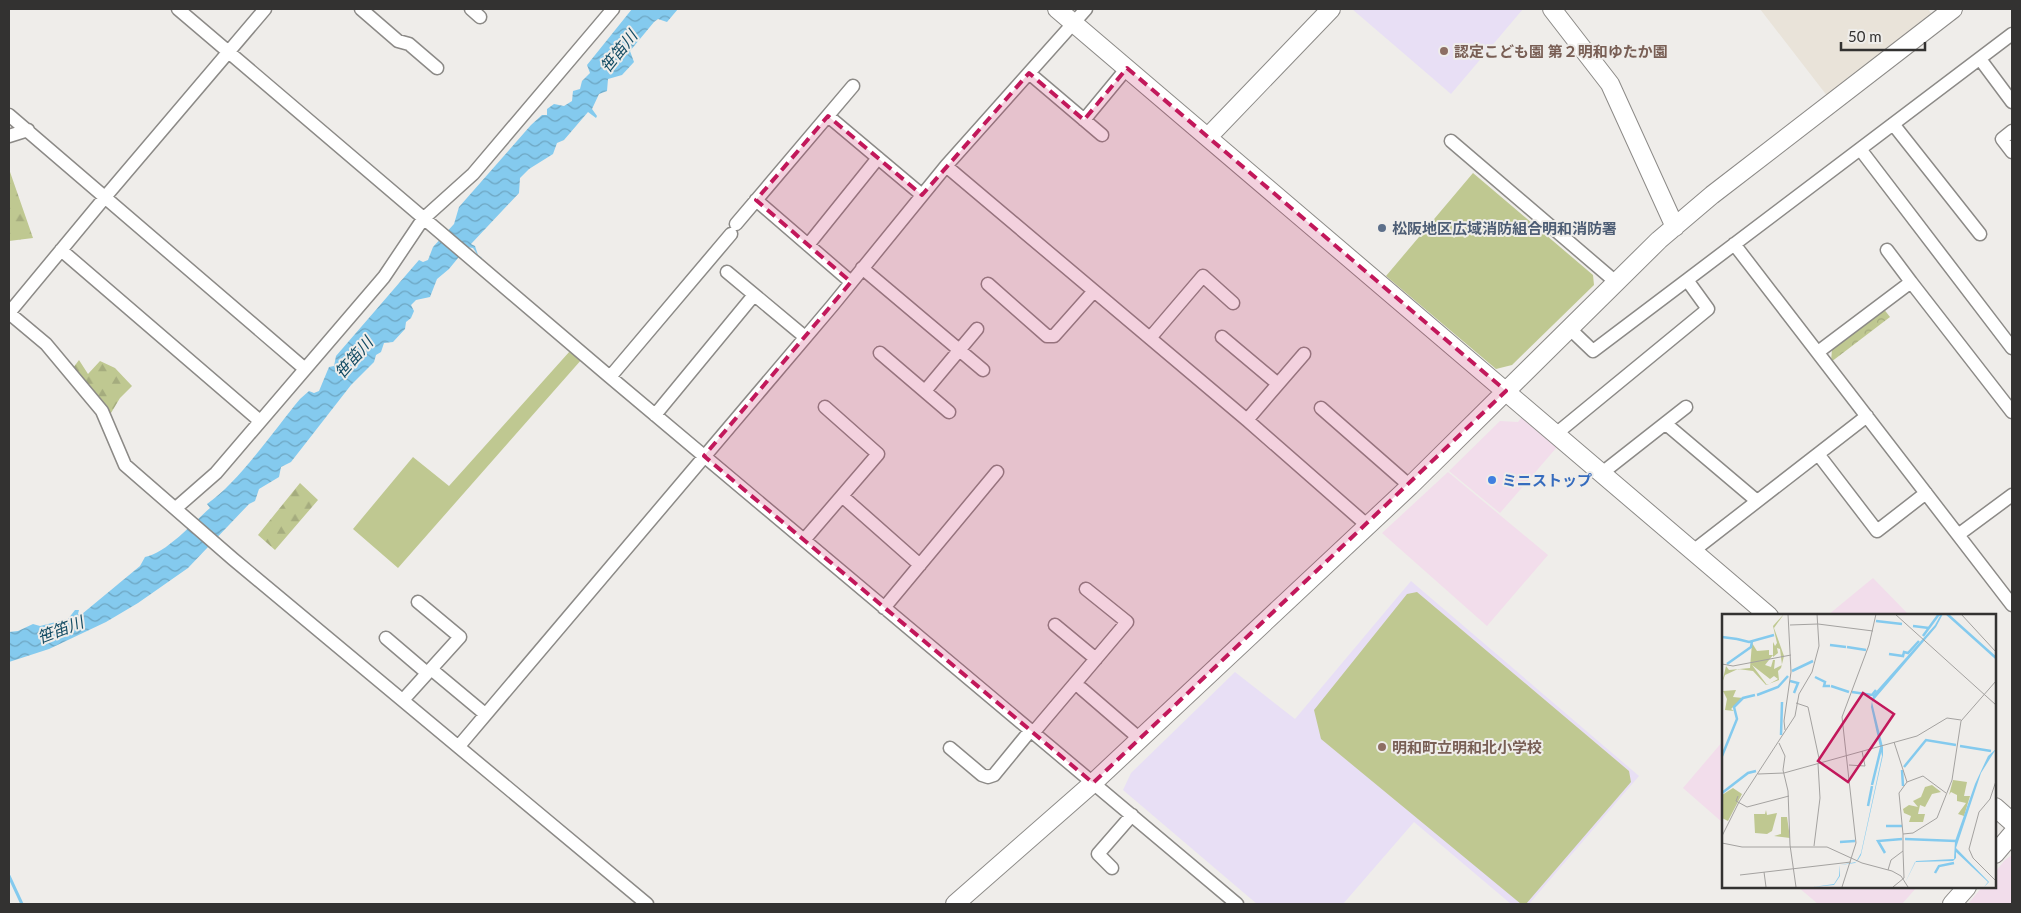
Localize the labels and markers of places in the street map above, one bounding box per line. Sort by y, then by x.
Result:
place label: 認定こども園 第２明和ゆたか園 [1454,42,1668,60]
marker: 認定こども園 第２明和ゆたか園 [1438,45,1450,57]
place label: 松阪地区広域消防組合明和消防署 [1392,219,1617,237]
marker: 松阪地区広域消防組合明和消防署 [1376,222,1388,234]
place label: ミニストップ [1502,471,1592,489]
marker: ミニストップ [1486,474,1498,486]
place label: 明和町立明和北小学校 [1392,738,1542,756]
marker: 明和町立明和北小学校 [1376,741,1388,753]

